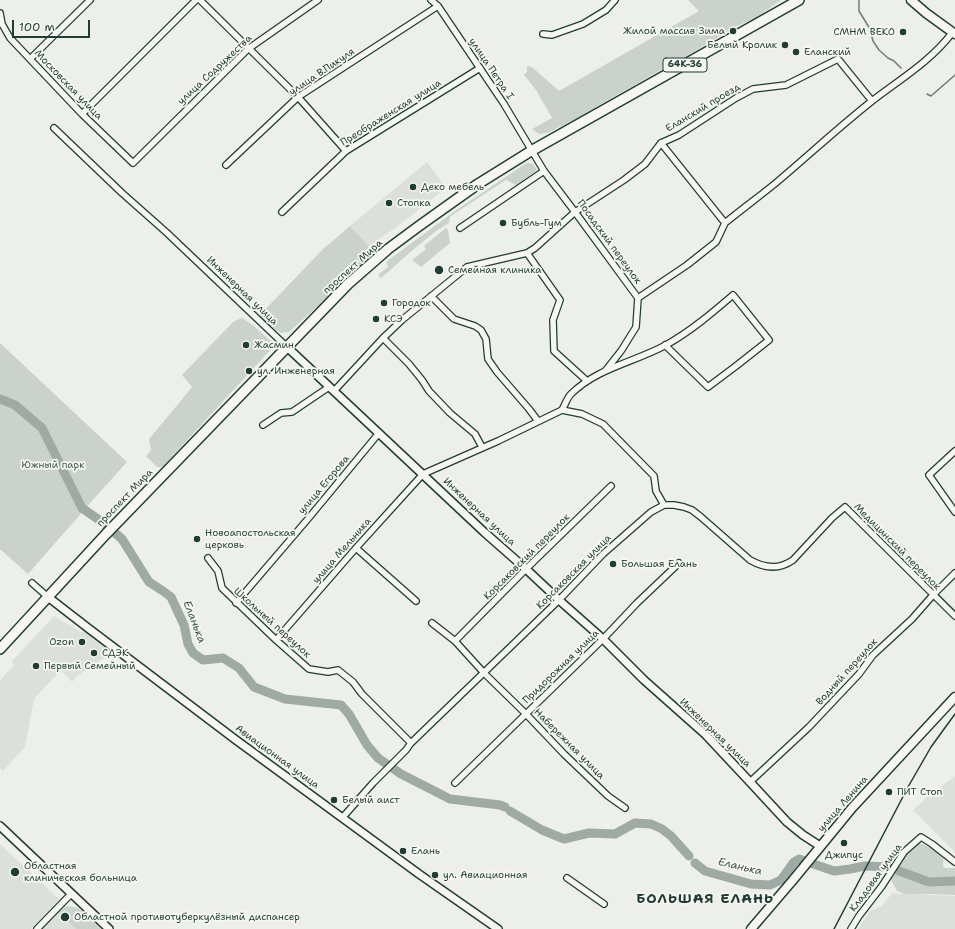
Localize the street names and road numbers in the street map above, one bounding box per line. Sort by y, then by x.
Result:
street label: улица Содружества [175,33,255,107]
street label: улица Петра I [466,36,516,102]
street label: улица В.Пикуля [287,46,357,98]
street label: Московская улица [32,48,104,122]
road number: 64К-36 [663,58,707,72]
street label: Преображенская улица [339,77,443,149]
street label: Еланский проезд [664,81,742,135]
street label: Посадский переулок [574,197,644,287]
street label: проспект Мира [321,237,385,297]
street label: Инженерная улица [204,254,280,328]
street label: улица Егорова [296,453,352,517]
street label: проспект Мира [94,467,156,529]
street label: Инженерная улица [440,475,518,549]
street label: Медицинский переулок [851,501,943,593]
street label: Корсаковский переулок [481,511,573,603]
street label: улица Мельника [310,516,374,586]
street label: Корсаковская улица [534,532,614,612]
street label: Школьный переулок [231,585,313,661]
street label: Придорожная улица [520,628,602,706]
street label: Водный переулок [814,636,880,708]
street label: Инженерная улица [677,696,753,770]
street label: Набережная улица [531,706,607,782]
street label: Авиационная улица [233,722,321,792]
street label: улица Ленина [815,774,871,834]
street label: Кладовая улица [847,842,905,914]

